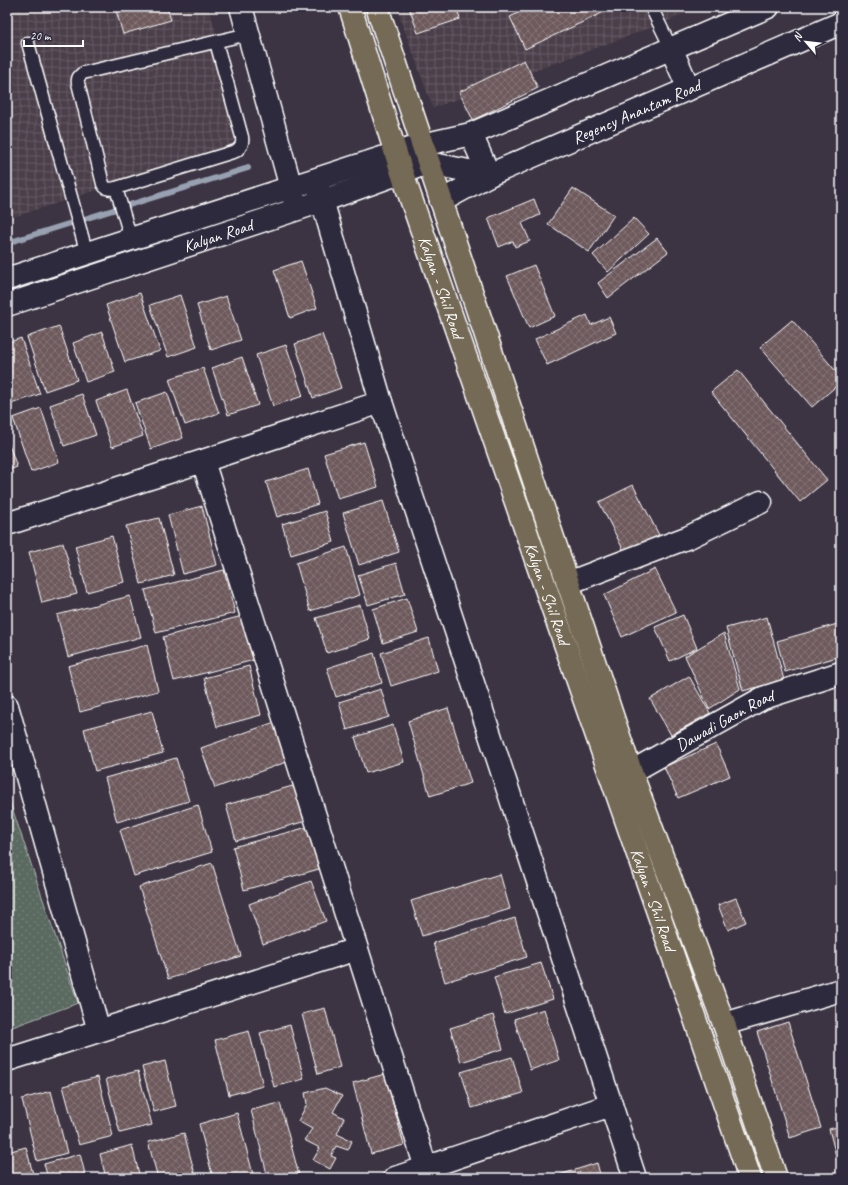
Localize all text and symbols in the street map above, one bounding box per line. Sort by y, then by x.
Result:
scale bar [24,22,83,48]
north arrow [786,22,826,62]
text: 20 m [30,28,52,44]
text: N [789,29,806,44]
street label: Regency Anantam Road [569,74,706,148]
street label: Kalyan Road [181,213,257,257]
street label: Kalyan - Shil Road [414,233,470,344]
street label: Kalyan - Shil Road [520,540,576,650]
street label: Dawadi Gaon Road [672,684,778,755]
street label: Kalyan - Shil Road [626,846,682,956]

